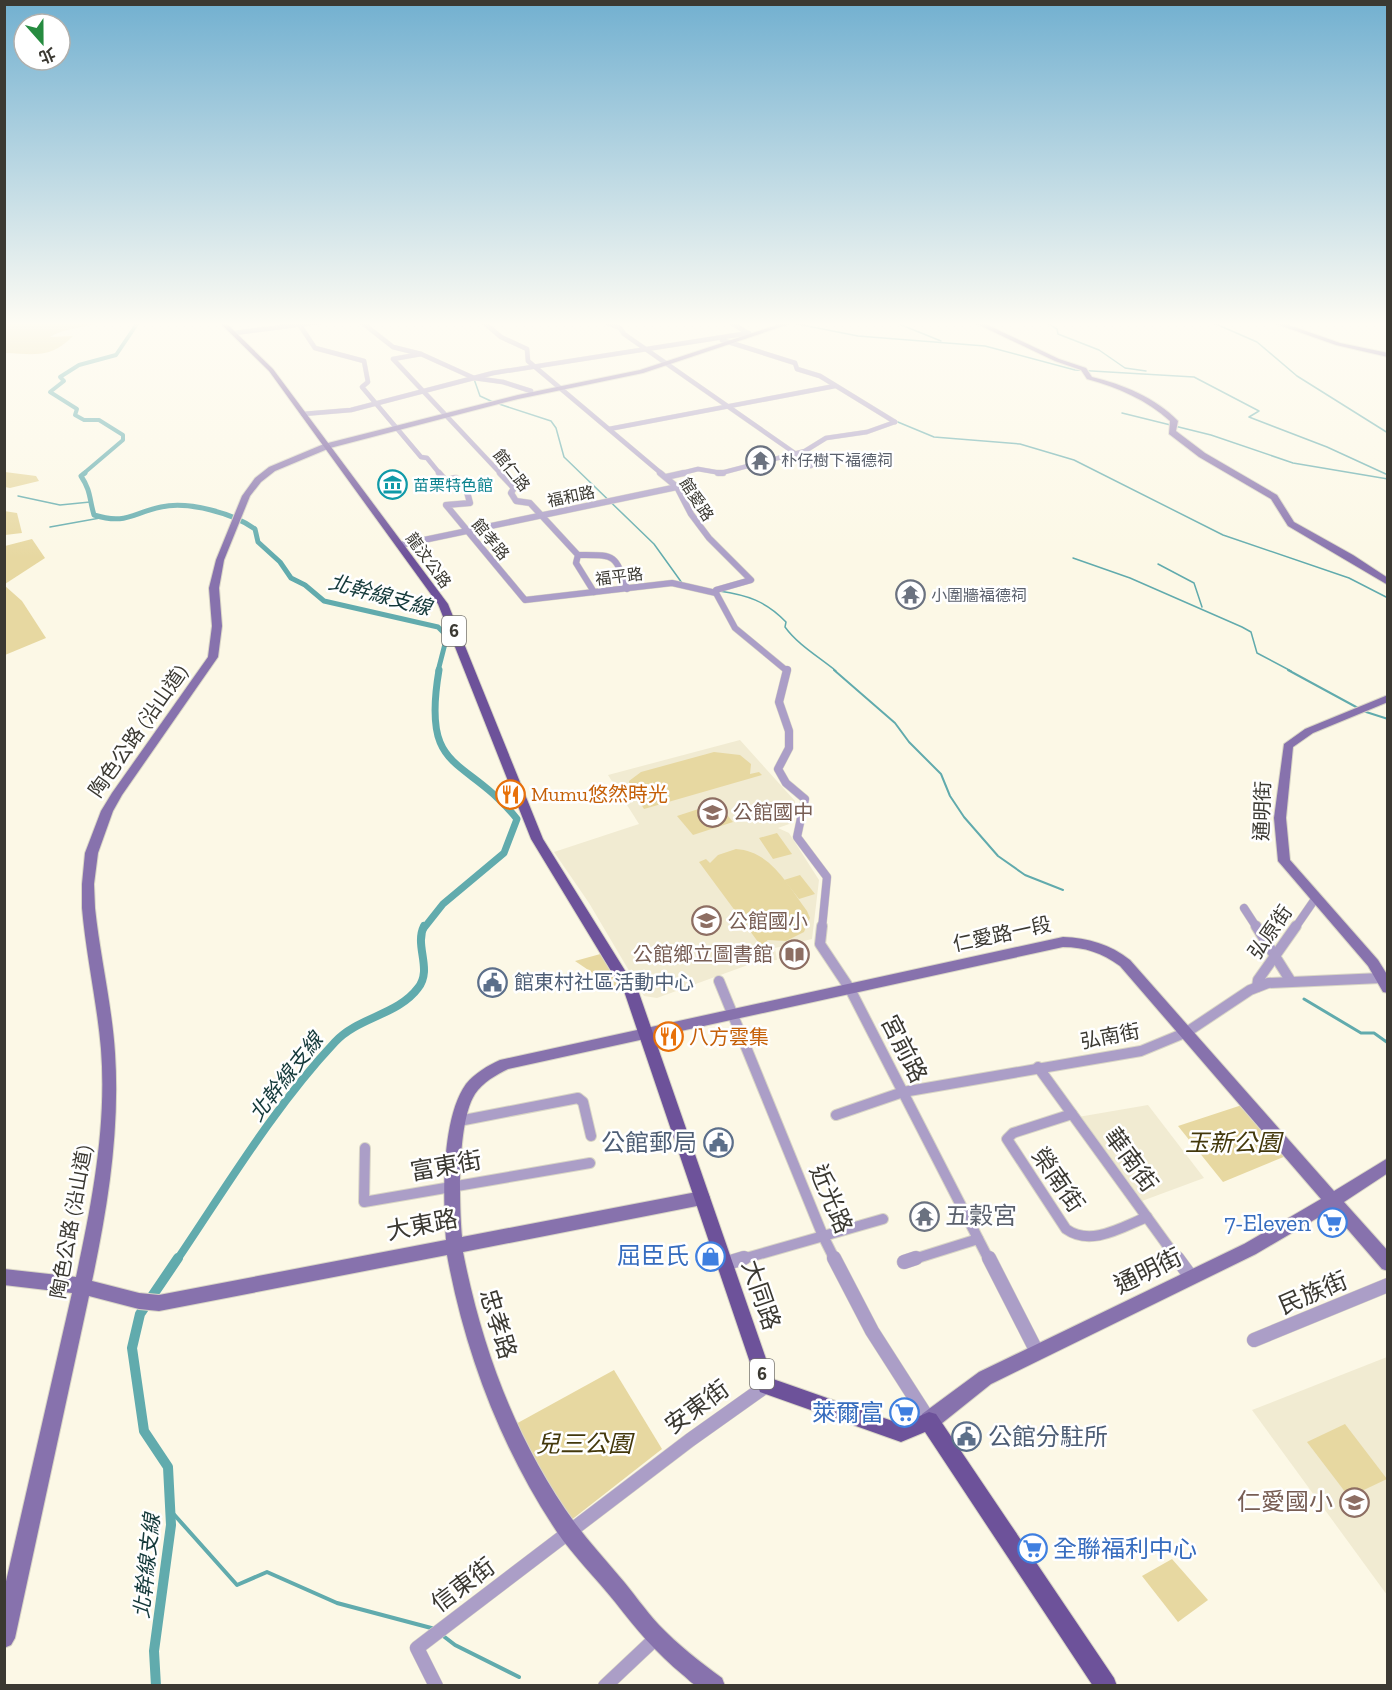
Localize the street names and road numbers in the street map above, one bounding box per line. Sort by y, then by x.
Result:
street label: 館仁路 [489,446,534,495]
street label: 館愛路 [676,474,718,525]
street label: 福和路 [546,482,597,511]
street label: 館孝路 [468,515,513,564]
street label: 龍汶公路 [402,529,455,592]
street label: 福平路 [594,564,644,589]
road number: 6 [442,616,466,646]
street label: 陶色公路 (沿山道) [84,660,192,802]
street label: 通明街 [1249,781,1275,841]
street label: 弘原街 [1243,901,1297,963]
street label: 仁愛路一段 [951,912,1053,956]
street label: 宮前路 [875,1010,934,1087]
street label: 弘南街 [1078,1018,1142,1054]
street label: 華南街 [1099,1122,1164,1197]
street label: 榮南街 [1026,1142,1091,1218]
street label: 陶色公路 (沿山道) [46,1143,96,1301]
street label: 富東街 [408,1145,484,1186]
street label: 近光路 [804,1160,859,1238]
street label: 大東路 [384,1203,460,1246]
street label: 通明街 [1109,1242,1186,1299]
street label: 大同路 [736,1256,787,1334]
street label: 民族街 [1274,1265,1352,1320]
street label: 忠孝路 [474,1285,523,1363]
road number: 6 [750,1359,774,1389]
street label: 安東街 [659,1374,734,1439]
street label: 信東街 [425,1551,500,1618]

